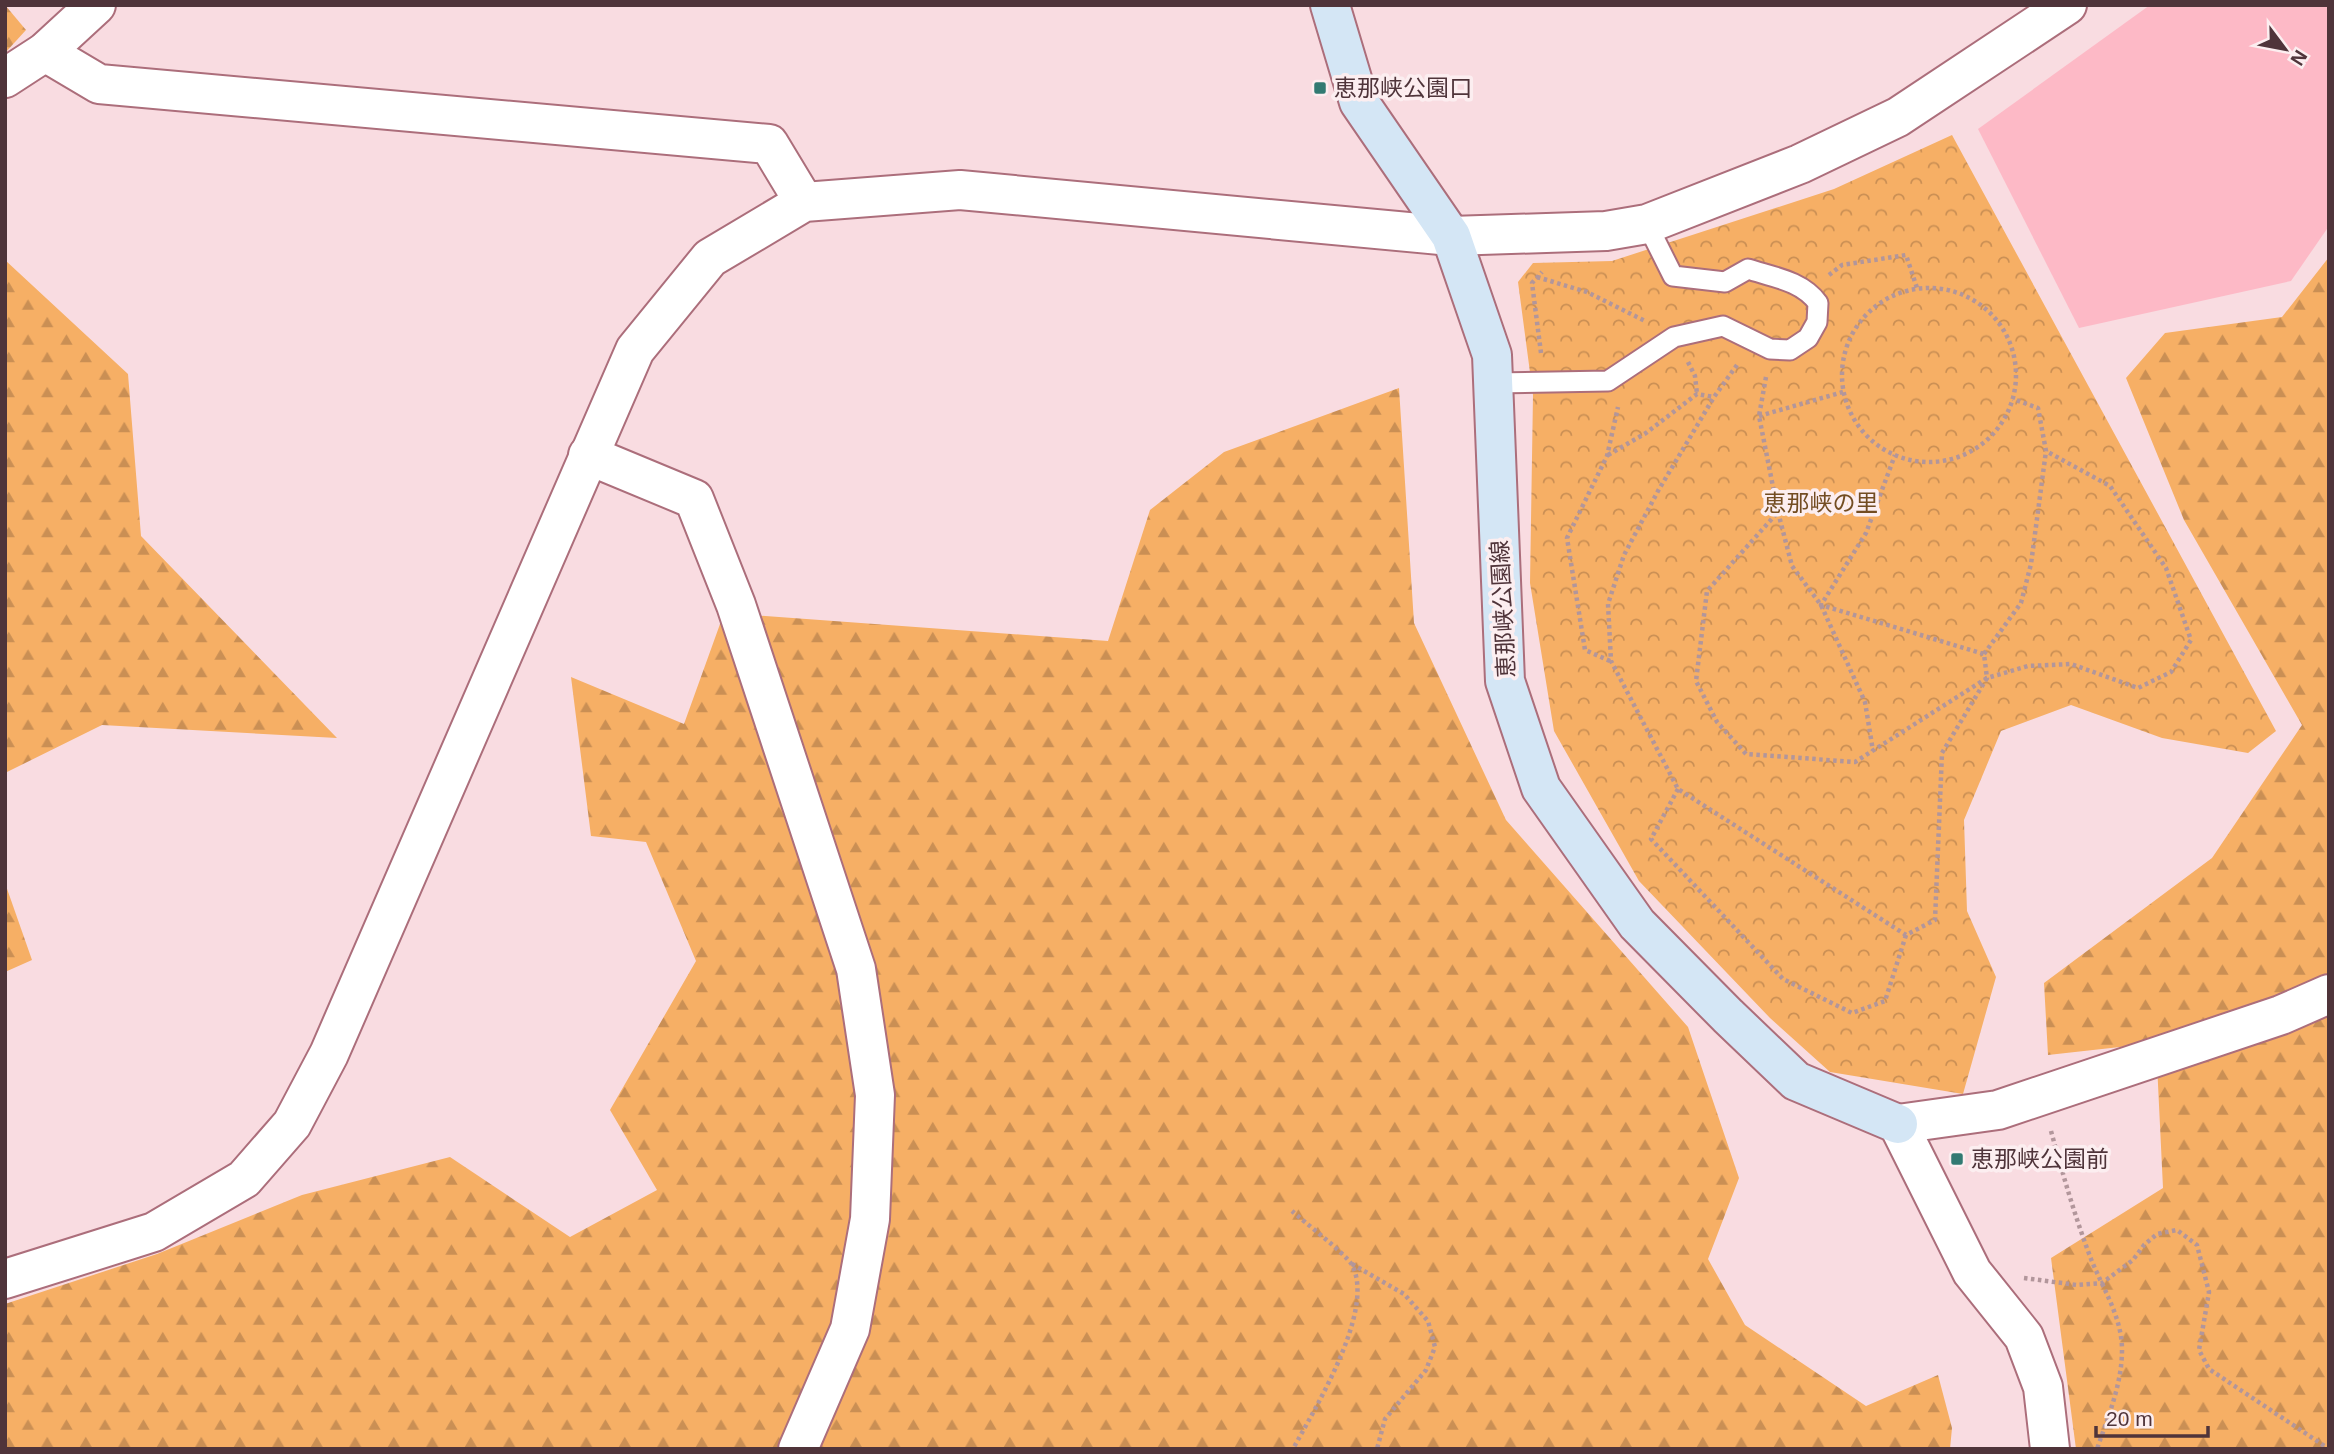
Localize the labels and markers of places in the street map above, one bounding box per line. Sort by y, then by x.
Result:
place label: 恵那峡公園口 [1334,75,1472,101]
marker: 恵那峡公園口 [1312,80,1328,96]
place label: 恵那峡公園前 [1971,1146,2109,1172]
marker: 恵那峡公園前 [1949,1151,1965,1167]

